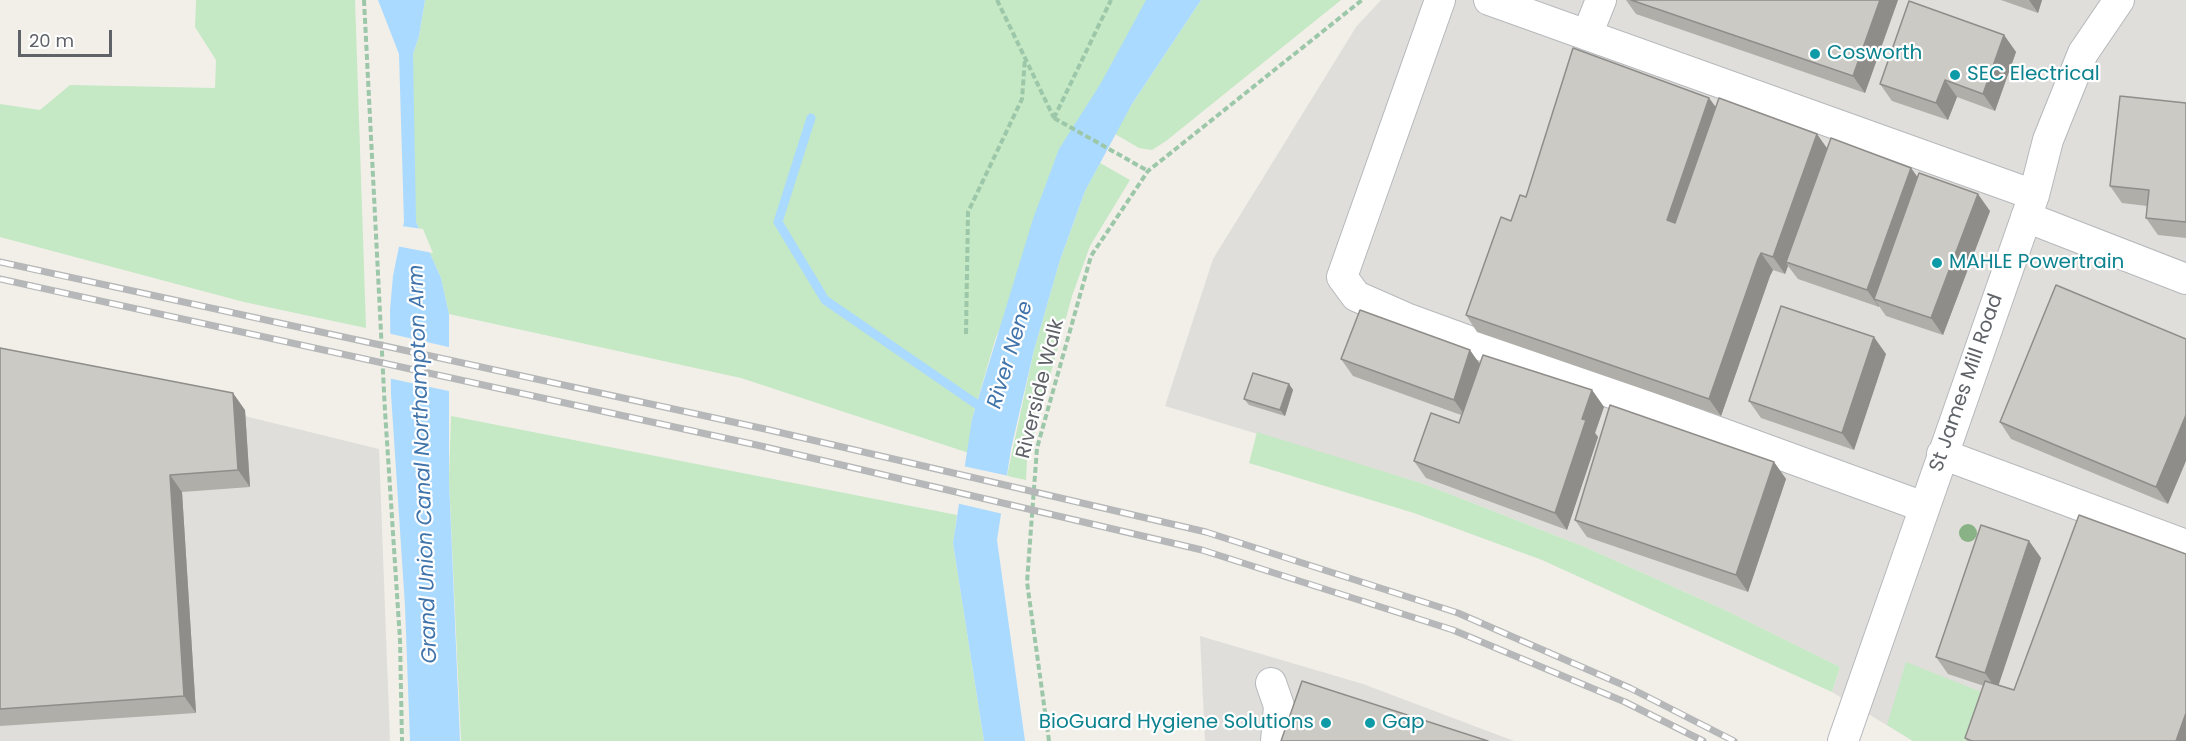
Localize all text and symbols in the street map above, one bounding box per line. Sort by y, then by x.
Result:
scale bar [21,18,116,56]
text: 20 m [29,28,74,53]
place label: Cosworth [1827,42,1922,66]
marker: Cosworth [1808,47,1822,61]
place label: SEC Electrical [1967,63,2100,87]
marker: SEC Electrical [1948,68,1962,82]
place label: MAHLE Powertrain [1949,251,2124,275]
marker: MAHLE Powertrain [1930,256,1944,270]
water label: Grand Union Canal Northampton Arm [404,264,444,664]
street label: St James Mill Road [1925,291,2009,475]
water label: River Nene [983,298,1039,412]
street label: Riverside Walk [1012,317,1070,461]
place label: BioGuard Hygiene Solutions [1039,711,1314,735]
place label: Gap [1382,711,1425,735]
marker: BioGuard Hygiene Solutions [1319,716,1333,730]
marker: Gap [1363,716,1377,730]

